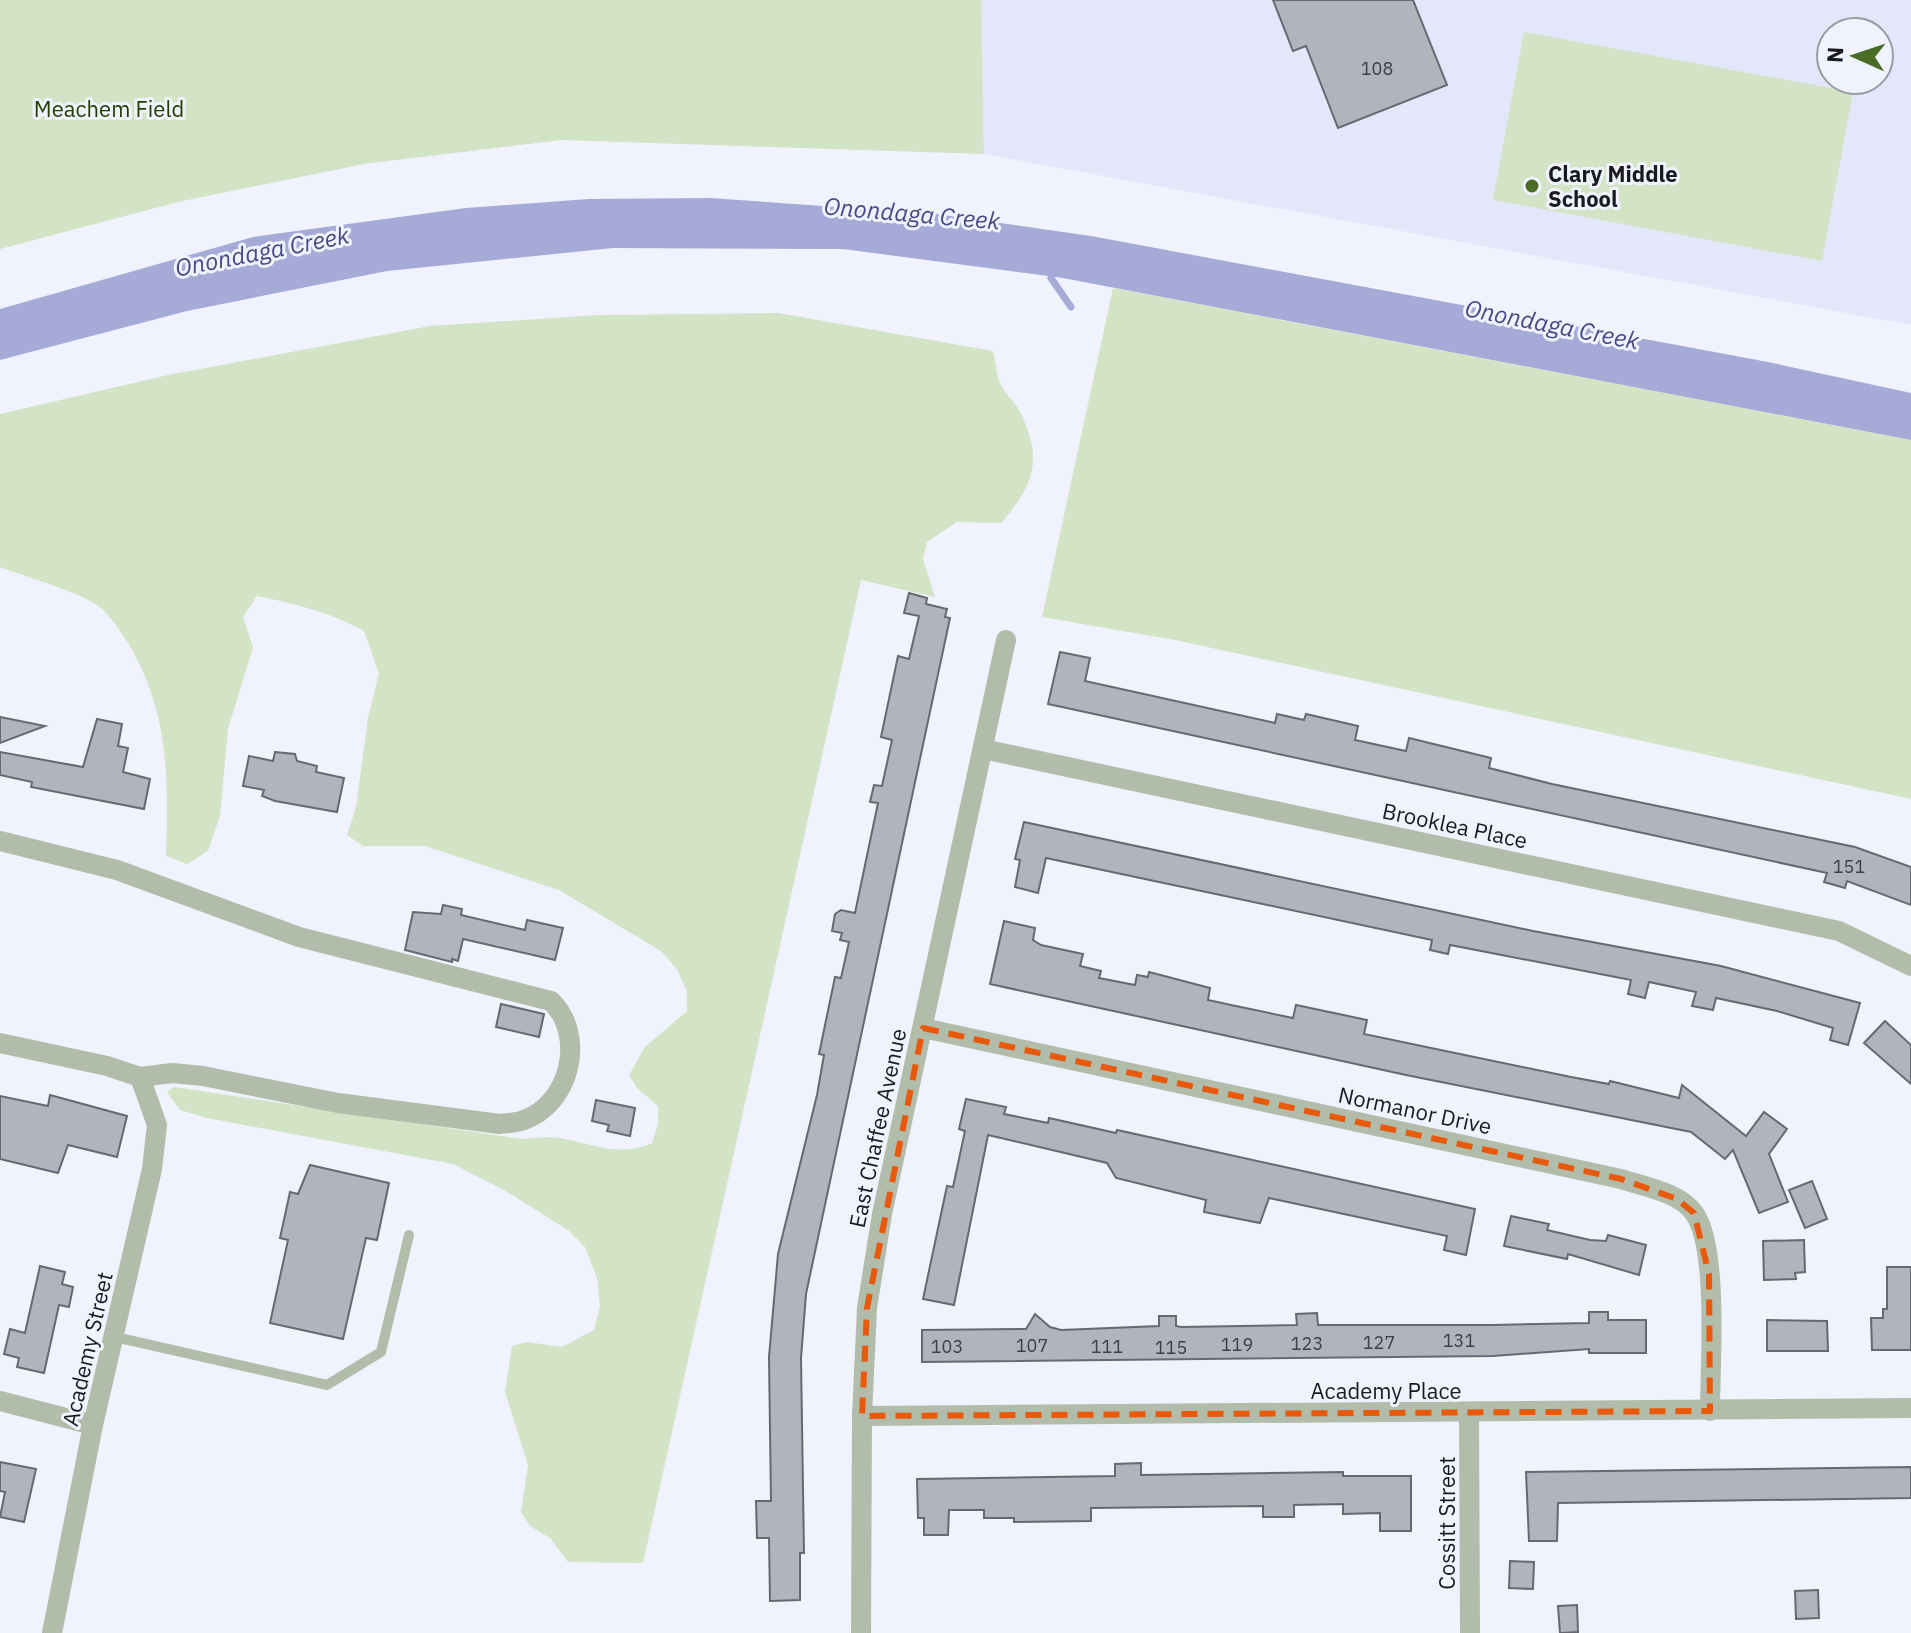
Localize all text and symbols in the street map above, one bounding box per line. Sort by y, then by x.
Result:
north arrow [1815,16,1895,96]
text: N [1820,46,1849,64]
house number: 108 [1361,57,1393,80]
park label: Meachem Field [34,94,184,123]
place label: Clary Middle School [1548,159,1678,213]
marker: Clary Middle School [1523,177,1541,195]
water label: Onondaga Creek [823,189,1002,237]
water label: Onondaga Creek [172,218,352,284]
water label: Onondaga Creek [1462,291,1642,357]
street label: Brooklea Place [1380,795,1530,855]
house number: 151 [1833,855,1865,878]
street label: East Chaffee Avenue [842,1026,912,1230]
street label: Normanor Drive [1336,1080,1494,1140]
street label: Academy Street [55,1269,119,1429]
house number: 131 [1443,1329,1475,1352]
house number: 127 [1363,1331,1395,1354]
house number: 123 [1291,1332,1323,1355]
house number: 119 [1221,1333,1253,1356]
house number: 107 [1016,1334,1048,1357]
house number: 103 [931,1335,963,1358]
house number: 111 [1091,1335,1123,1358]
house number: 115 [1155,1336,1187,1359]
street label: Academy Place [1310,1376,1462,1405]
street label: Cossitt Street [1432,1456,1461,1590]

